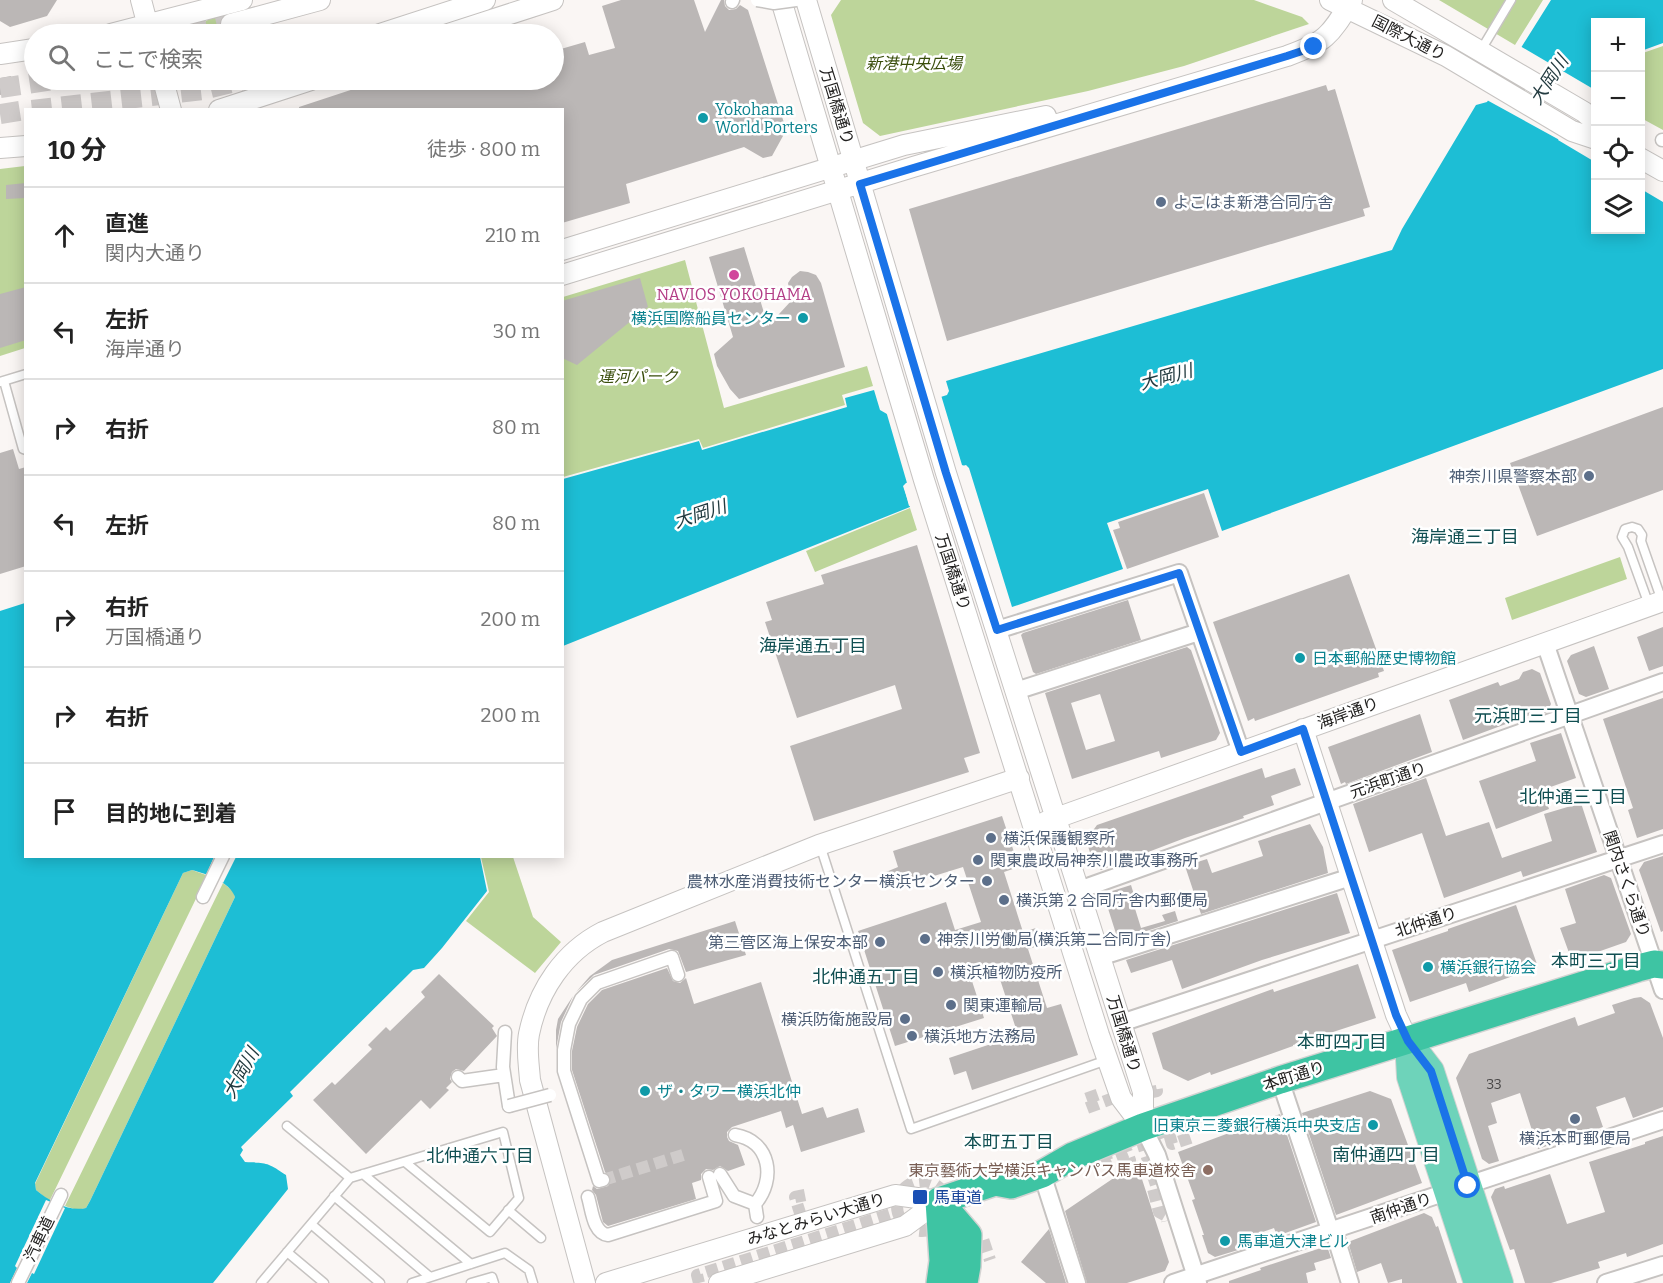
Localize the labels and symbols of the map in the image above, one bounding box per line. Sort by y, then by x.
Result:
street label: 国際大通り [1369,11,1449,65]
route end [1300,33,1326,59]
water label: 大岡川 [1525,50,1574,109]
park label: 新港中央広場 [866,54,964,73]
street label: 万国橋通り [816,65,858,147]
place label: Yokohama World Porters [715,100,818,137]
marker: Yokohama World Porters [696,111,710,125]
place label: よこはま新港合同庁舎 [1173,193,1333,212]
marker: よこはま新港合同庁舎 [1154,195,1168,209]
marker: NAVIOS YOKOHAMA [727,268,741,282]
place label: NAVIOS YOKOHAMA [656,285,812,304]
place label: 横浜国際船員センター [631,309,791,328]
marker: 横浜国際船員センター [796,311,810,325]
water label: 大岡川 [1137,359,1197,395]
park label: 運河パーク [598,367,679,386]
place label: 神奈川県警察本部 [1449,467,1577,486]
marker: 神奈川県警察本部 [1582,469,1596,483]
water label: 大岡川 [671,495,731,533]
district label: 海岸通三丁目 [1411,526,1519,548]
street label: 万国橋通り [932,531,974,613]
district label: 海岸通五丁目 [759,635,867,657]
place label: 日本郵船歴史博物館 [1312,649,1456,668]
marker: 日本郵船歴史博物館 [1293,651,1307,665]
street label: 海岸通り [1315,693,1381,733]
district label: 元浜町三丁目 [1474,705,1582,727]
street label: 元浜町通り [1347,758,1429,802]
district label: 北仲通三丁目 [1519,786,1627,808]
street label: 関内さくら通り [1600,828,1654,940]
place label: 横浜保護観察所 [1003,829,1115,848]
marker: 横浜保護観察所 [984,831,998,845]
place label: 関東農政局神奈川農政事務所 [990,851,1198,870]
marker: 関東農政局神奈川農政事務所 [971,853,985,867]
place label: 農林水産消費技術センター横浜センター [687,872,975,891]
marker: 農林水産消費技術センター横浜センター [980,874,994,888]
place label: 横浜第２合同庁舎内郵便局 [1016,891,1208,910]
marker: 横浜第２合同庁舎内郵便局 [997,893,1011,907]
street label: 北仲通り [1393,903,1459,941]
place label: 神奈川労働局(横浜第二合同庁舎) [937,930,1171,949]
marker: 神奈川労働局(横浜第二合同庁舎) [918,932,932,946]
place label: 第三管区海上保安本部 [708,933,868,952]
marker: 第三管区海上保安本部 [873,935,887,949]
district label: 本町三丁目 [1551,950,1641,972]
place label: 横浜銀行協会 [1440,958,1536,977]
marker: 横浜銀行協会 [1421,960,1435,974]
place label: 横浜植物防疫所 [950,963,1062,982]
marker: 横浜植物防疫所 [931,965,945,979]
district label: 北仲通五丁目 [812,966,920,988]
street label: 万国橋通り [1103,993,1145,1075]
place label: 関東運輸局 [963,996,1043,1015]
marker: 関東運輸局 [944,998,958,1012]
place label: 横浜防衛施設局 [781,1010,893,1029]
marker: 横浜防衛施設局 [898,1012,912,1026]
place label: 横浜地方法務局 [924,1027,1036,1046]
marker: 横浜地方法務局 [905,1029,919,1043]
district label: 本町四丁目 [1297,1031,1387,1053]
water label: 大岡川 [218,1042,265,1102]
street label: 本町通り [1261,1057,1327,1095]
house number: 33 [1486,1076,1502,1093]
place label: ザ・タワー横浜北仲 [657,1082,801,1101]
marker: ザ・タワー横浜北仲 [638,1084,652,1098]
marker: 横浜本町郵便局 [1568,1112,1582,1126]
place label: 旧東京三菱銀行横浜中央支店 [1153,1116,1361,1135]
marker: 旧東京三菱銀行横浜中央支店 [1366,1118,1380,1132]
place label: 横浜本町郵便局 [1519,1129,1631,1148]
district label: 本町五丁目 [964,1131,1054,1153]
district label: 南仲通四丁目 [1332,1144,1440,1166]
district label: 北仲通六丁目 [426,1145,534,1167]
place label: 東京藝術大学横浜キャンパス馬車道校舎 [908,1161,1196,1180]
marker: 東京藝術大学横浜キャンパス馬車道校舎 [1201,1163,1215,1177]
route start [1454,1172,1480,1198]
marker: 馬車道 [911,1188,929,1206]
place label: 馬車道 [934,1188,982,1207]
street label: みなとみらい大通り [744,1189,888,1249]
street label: 南仲通り [1368,1189,1434,1227]
street label: 汽車道 [20,1213,58,1265]
place label: 馬車道大津ビル [1237,1232,1349,1251]
marker: 馬車道大津ビル [1218,1234,1232,1248]

